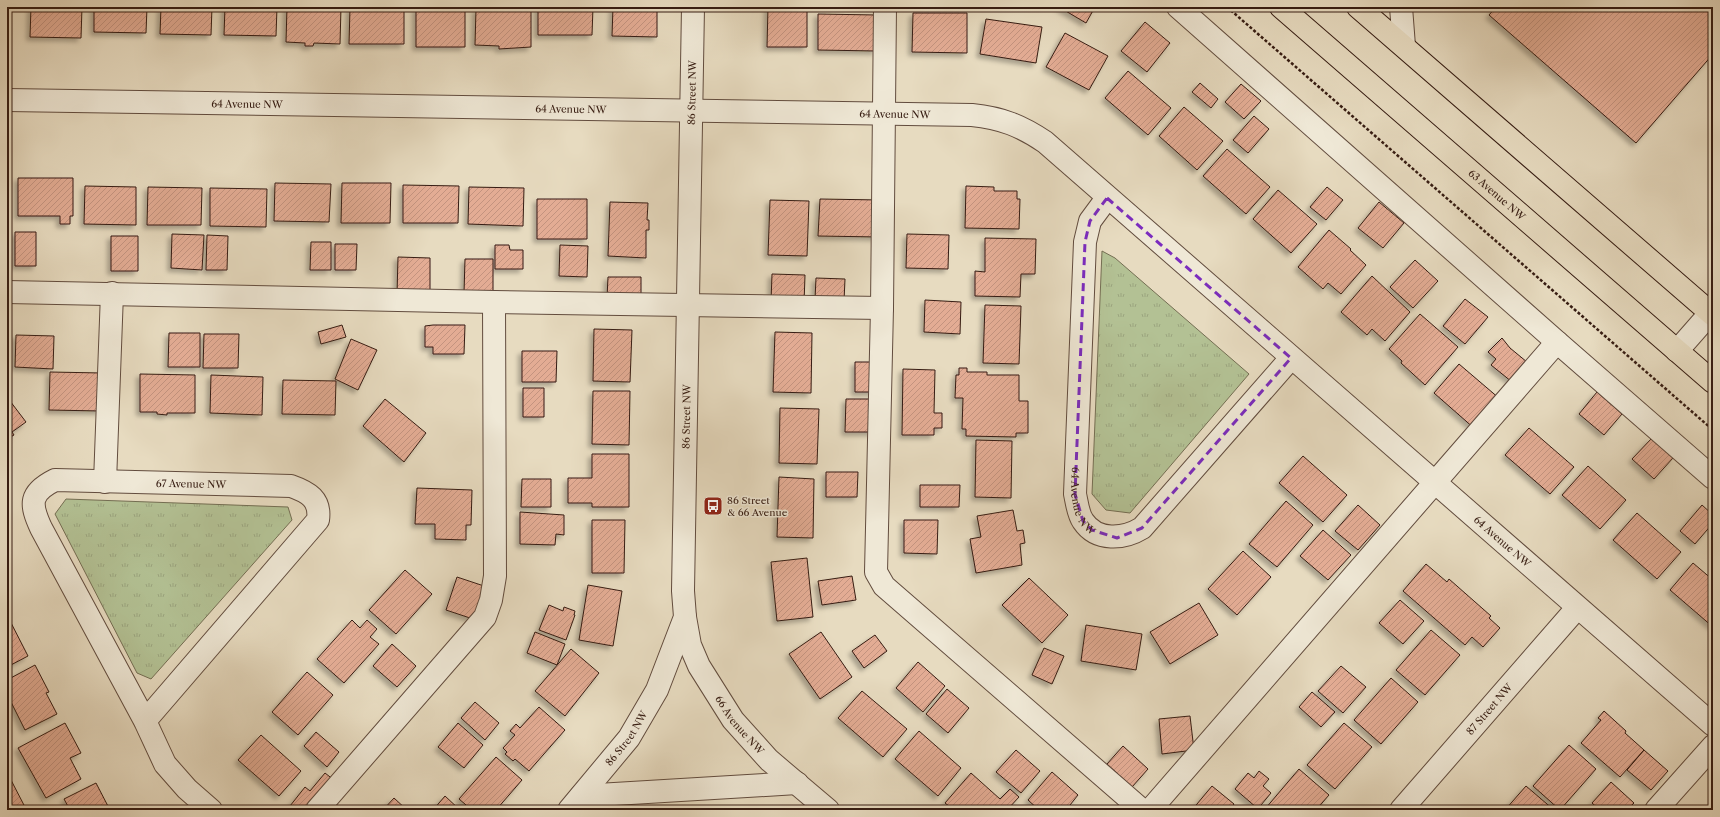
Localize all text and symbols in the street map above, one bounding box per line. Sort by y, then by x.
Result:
street label: 86 Street NW [684,59,699,125]
street label: 64 Avenue NW [211,97,284,111]
street label: 64 Avenue NW [535,102,608,116]
street label: 64 Avenue NW [859,107,932,121]
street label: 63 Avenue NW [1466,166,1529,223]
street label: 86 Street NW [679,383,693,449]
street label: 64 Avenue NW [1068,467,1099,538]
street label: 67 Avenue NW [156,477,227,491]
place label: 86 Street & 66 Avenue [727,494,788,519]
bus stop icon: 86 Street & 66 Avenue [702,495,724,517]
street label: 64 Avenue NW [1471,513,1534,570]
street label: 87 Street NW [1463,680,1516,737]
street label: 66 Avenue NW [713,693,768,758]
street label: 86 Street NW [602,707,651,768]

